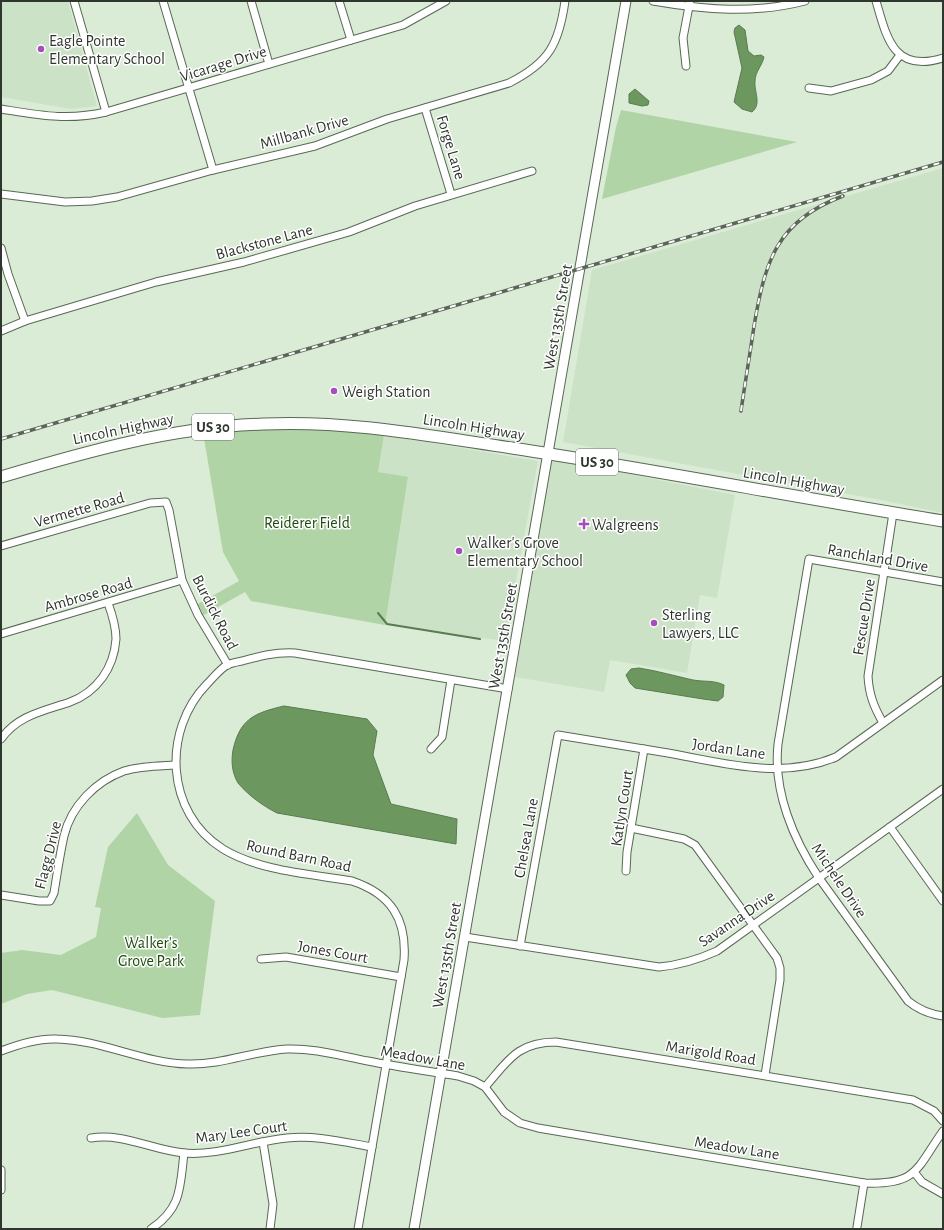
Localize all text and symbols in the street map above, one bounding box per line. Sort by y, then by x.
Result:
place label: Eagle Pointe Elementary School [49,33,165,68]
street label: Vicarage Drive [178,43,268,85]
marker: Eagle Pointe Elementary School [36,44,46,54]
street label: Millbank Drive [258,112,350,152]
street label: Forge Lane [434,113,468,181]
street label: Blackstone Lane [214,221,314,263]
street label: West 135th Street [541,263,575,371]
place label: Weigh Station [342,384,431,400]
marker: Weigh Station [329,386,339,396]
street label: Lincoln Highway [71,410,176,448]
street label: Lincoln Highway [422,411,526,444]
road number: US 30 [192,414,234,440]
road number: US 30 [576,449,618,475]
street label: Lincoln Highway [742,464,846,499]
street label: Vermette Road [32,489,126,530]
park label: Reiderer Field [264,515,350,531]
place label: Walgreens [592,517,659,533]
marker: Walgreens [579,519,589,529]
place label: Walker's Grove Elementary School [467,535,583,570]
street label: Ranchland Drive [826,541,930,575]
marker: Walker's Grove Elementary School [454,546,464,556]
street label: Burdick Road [189,572,241,653]
street label: Ambrose Road [42,575,134,615]
street label: Fescue Drive [850,578,878,657]
street label: West 135th Street [486,582,520,690]
place label: Sterling Lawyers, LLC [662,607,739,642]
marker: Sterling Lawyers, LLC [649,618,659,628]
street label: Jordan Lane [691,736,766,762]
street label: Katlyn Court [608,769,637,848]
street label: Chelsea Lane [511,797,541,879]
street label: Flagg Drive [32,819,64,891]
street label: Round Barn Road [245,837,353,875]
street label: Michele Drive [809,841,870,921]
street label: Savanna Drive [696,888,777,950]
street label: West 135th Street [430,901,464,1009]
park label: Walker's Grove Park [118,935,185,969]
street label: Jones Court [297,938,369,966]
street label: Marigold Road [665,1038,757,1068]
street label: Meadow Lane [379,1043,467,1073]
street label: Mary Lee Court [194,1118,288,1147]
street label: Meadow Lane [693,1133,781,1163]

